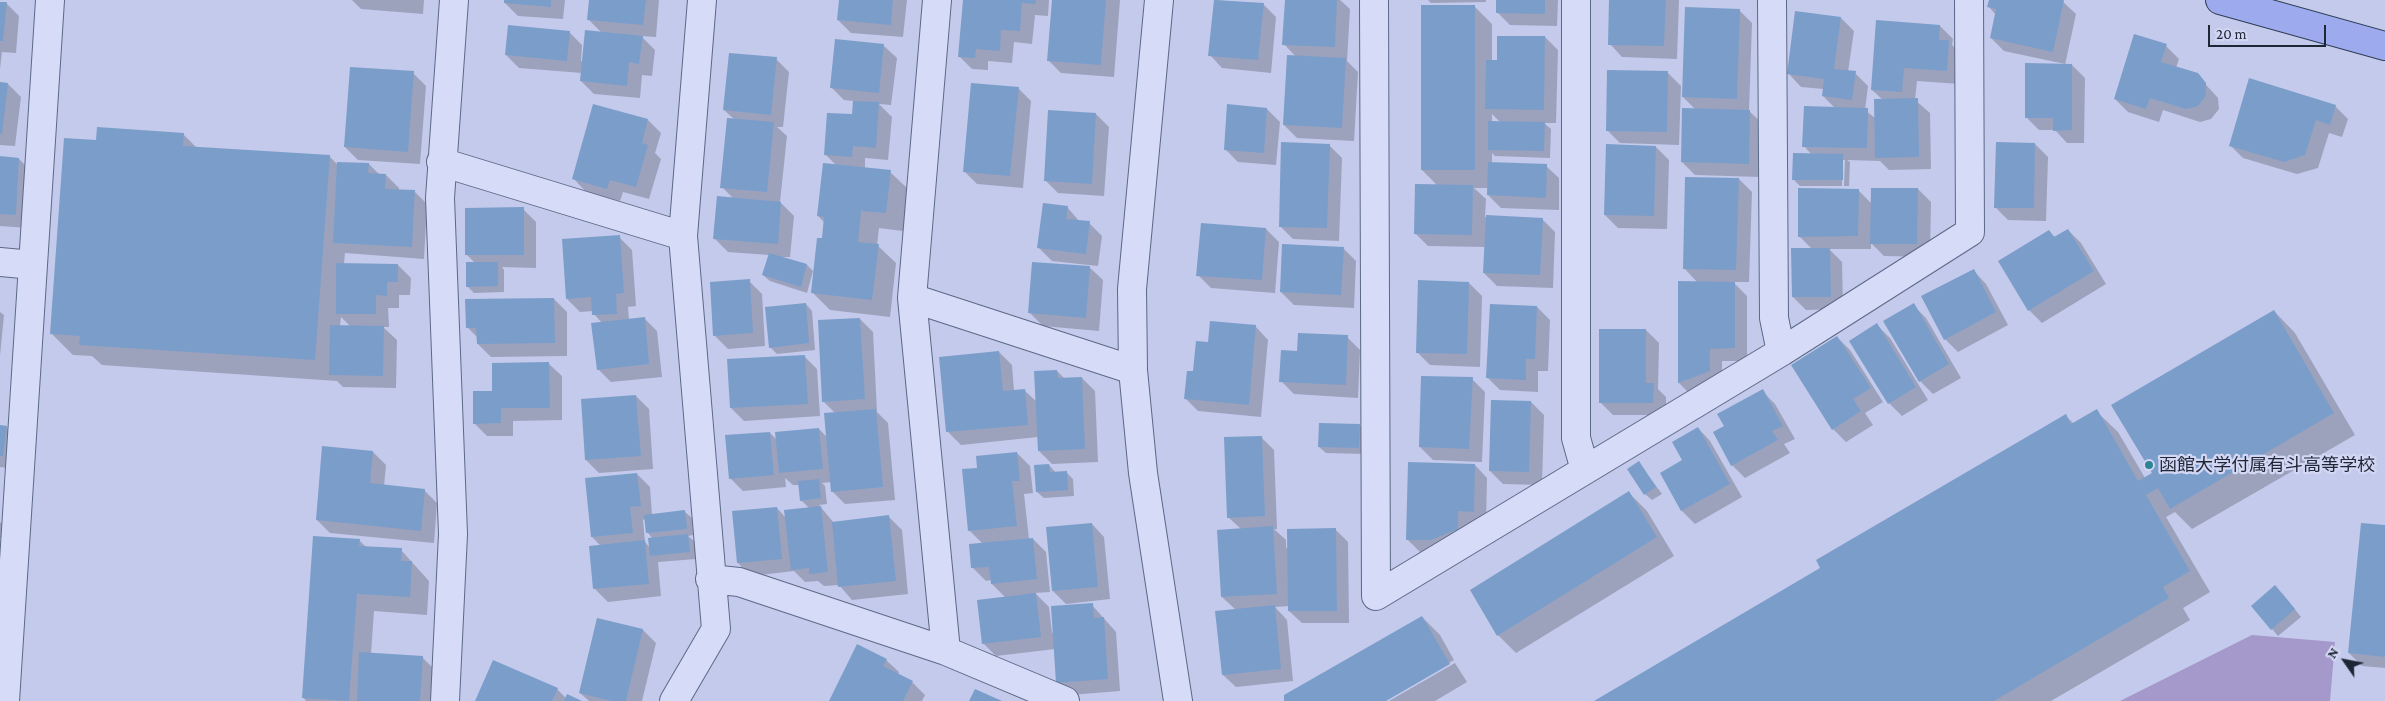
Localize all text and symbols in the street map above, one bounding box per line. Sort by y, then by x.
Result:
scale bar [2210,15,2328,47]
text: 20 m [2216,26,2247,42]
place label: 函館大学付属有斗高等学校 [2159,454,2375,476]
marker: 函館大学付属有斗高等学校 [2143,459,2155,471]
north arrow [2320,636,2370,686]
text: N [2323,644,2342,661]

